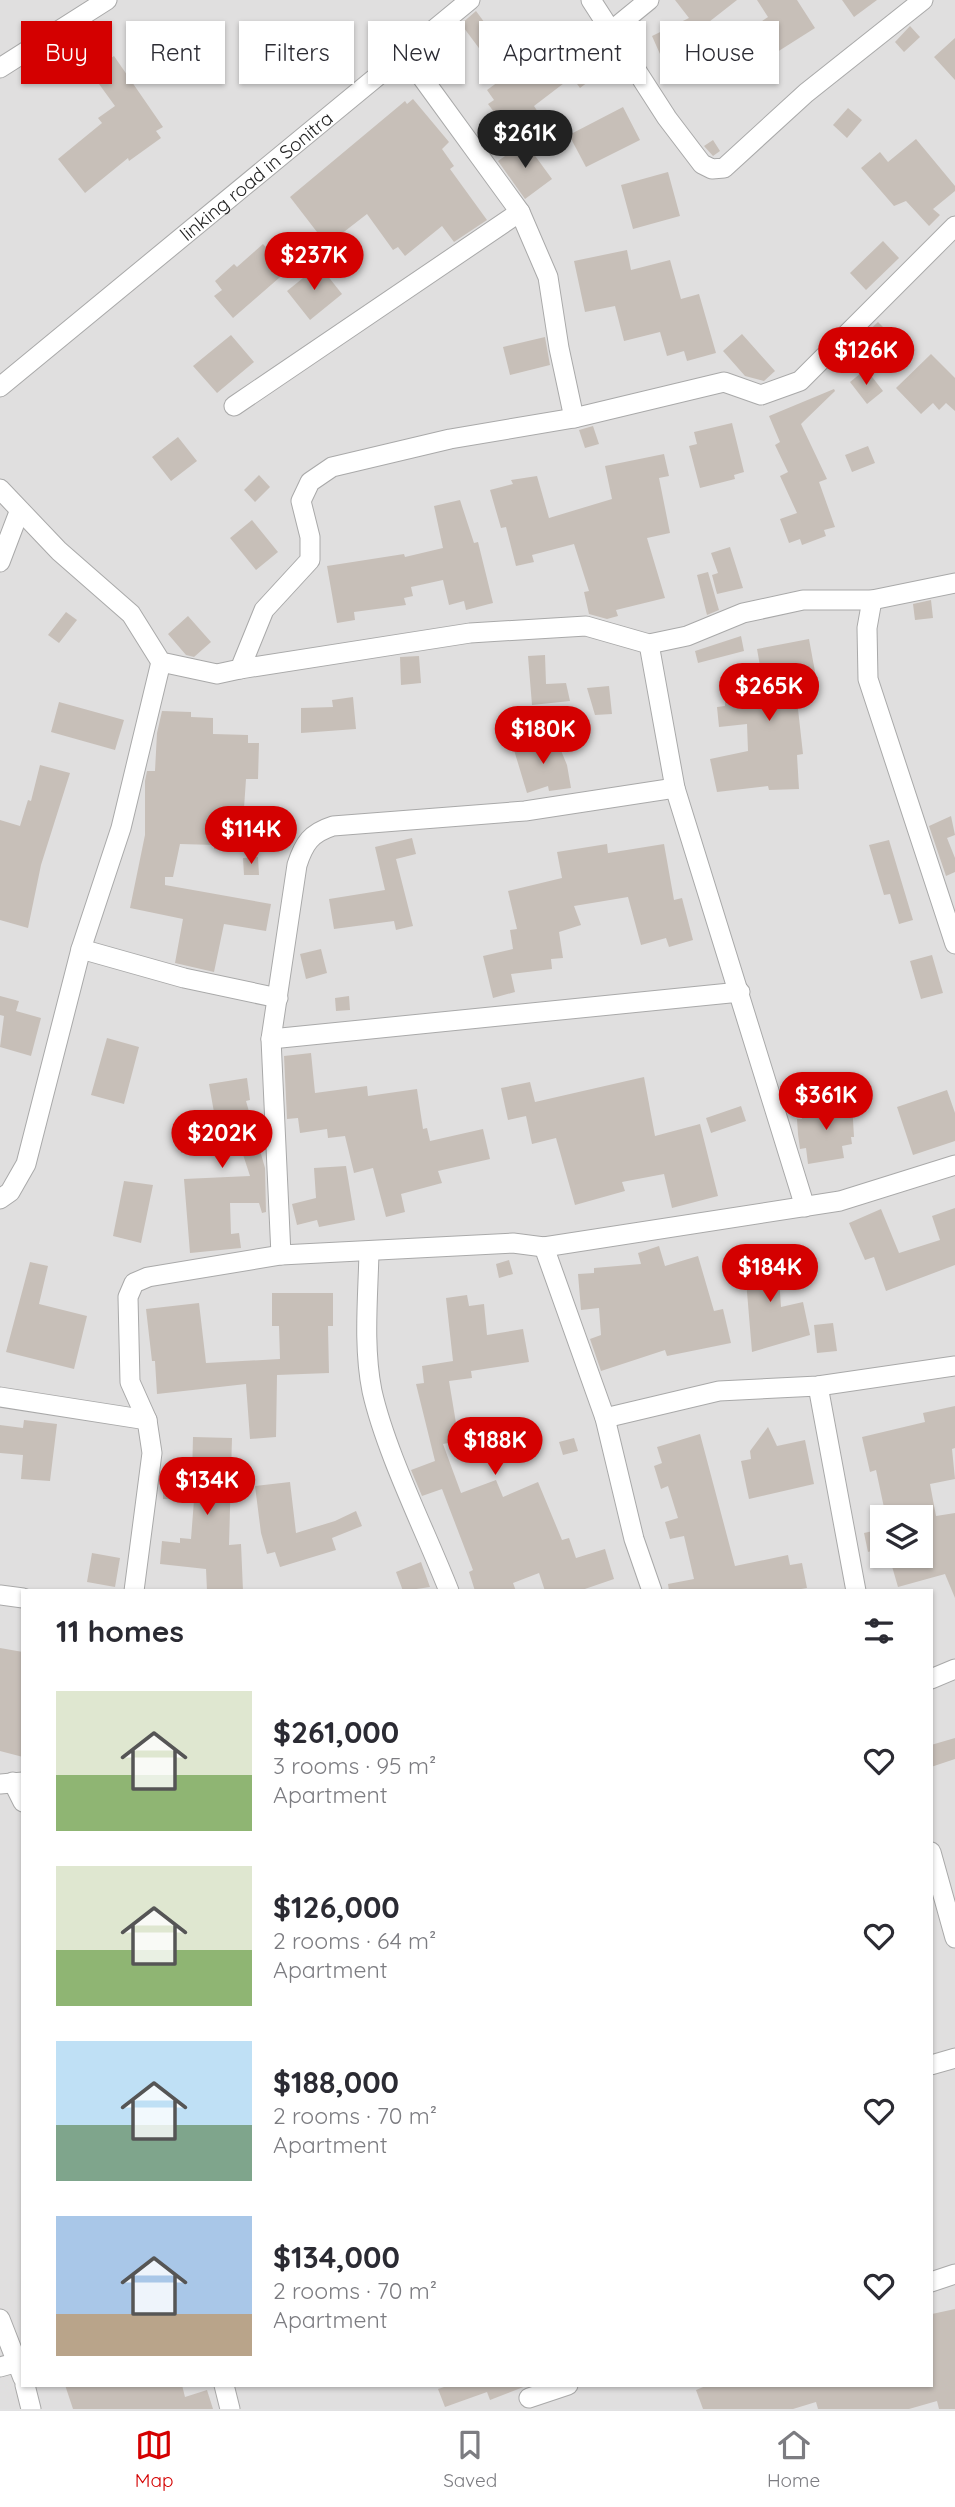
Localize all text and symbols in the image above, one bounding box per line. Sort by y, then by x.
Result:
chip: Buy [21,21,112,84]
chip: Rent [126,21,225,84]
chip: Filters [239,21,354,84]
chip: New [368,21,465,84]
chip: Apartment [479,21,646,84]
chip: House [660,21,779,84]
street label: linking road in Sonitra [175,106,338,246]
pin: $261K [476,110,574,170]
text: $261K [493,118,557,147]
pin: $237K [265,232,363,292]
text: $237K [281,240,347,269]
pin: $126K [817,328,915,387]
text: $126K [834,335,898,364]
pin: $265K [720,664,818,723]
text: $265K [735,671,803,700]
pin: $180K [494,706,592,766]
text: $180K [511,714,575,743]
pin: $114K [202,806,300,866]
text: $114K [221,814,281,843]
pin: $361K [777,1072,875,1132]
text: $361K [795,1080,857,1109]
pin: $202K [173,1110,271,1170]
text: $202K [187,1118,257,1147]
pin: $184K [721,1244,819,1304]
text: $184K [738,1252,802,1281]
pin: $188K [446,1418,544,1477]
text: $188K [464,1425,526,1454]
pin: $134K [158,1458,256,1517]
text: $134K [175,1465,239,1494]
map controls [870,1505,933,1568]
button: layers [870,1505,933,1568]
text: 11 homes [56,1612,184,1650]
icon: filters [860,1612,898,1650]
text: $261,000 [273,1713,399,1751]
icon: home [112,1719,196,1803]
icon: heart [860,1742,898,1780]
text: 3 rooms · 95 m² [273,1751,436,1780]
text: Apartment [273,1780,387,1809]
text: $126,000 [273,1888,400,1926]
icon: home [112,1894,196,1978]
icon: heart [860,1917,898,1955]
text: 2 rooms · 64 m² [273,1926,436,1955]
text: Apartment [273,1955,387,1984]
text: $188,000 [273,2063,399,2101]
icon: home [112,2069,196,2153]
icon: heart [860,2092,898,2130]
text: 2 rooms · 70 m² [273,2101,437,2130]
text: Apartment [273,2130,387,2159]
text: $134,000 [273,2238,400,2276]
icon: home [112,2244,196,2328]
icon: heart [860,2267,898,2305]
text: 2 rooms · 70 m² [273,2276,437,2305]
text: Apartment [273,2305,387,2334]
tab: Map [135,2426,174,2492]
tab: Saved [443,2426,497,2492]
tab: Home [767,2426,820,2492]

